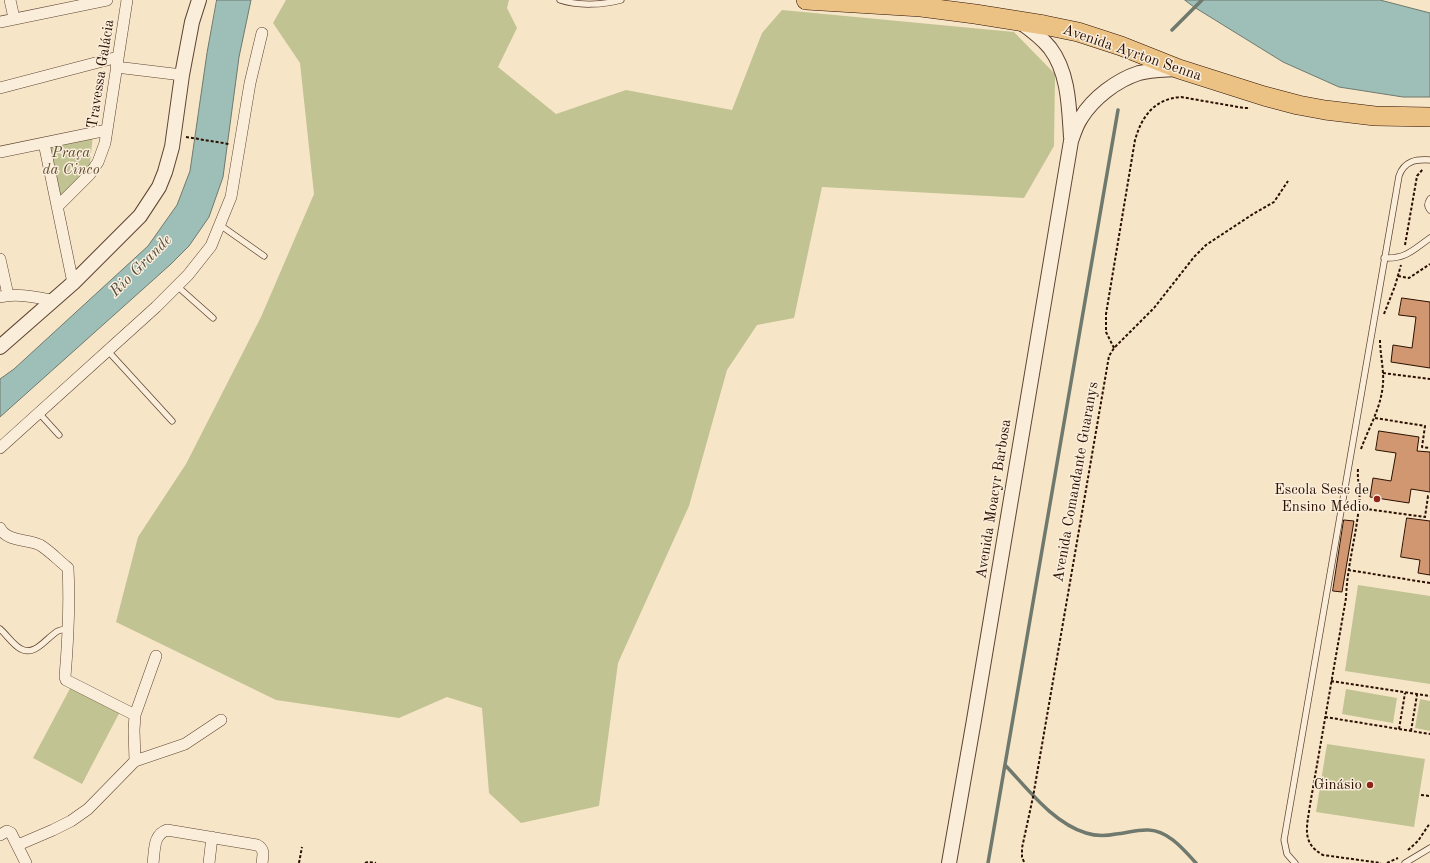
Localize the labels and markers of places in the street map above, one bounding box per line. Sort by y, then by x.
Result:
place label: Escola Sesc de Ensino Médio [1274,481,1369,516]
marker: Escola Sesc de Ensino Médio [1372,494,1382,504]
place label: Ginásio [1314,776,1362,794]
marker: Ginásio [1365,780,1375,790]

